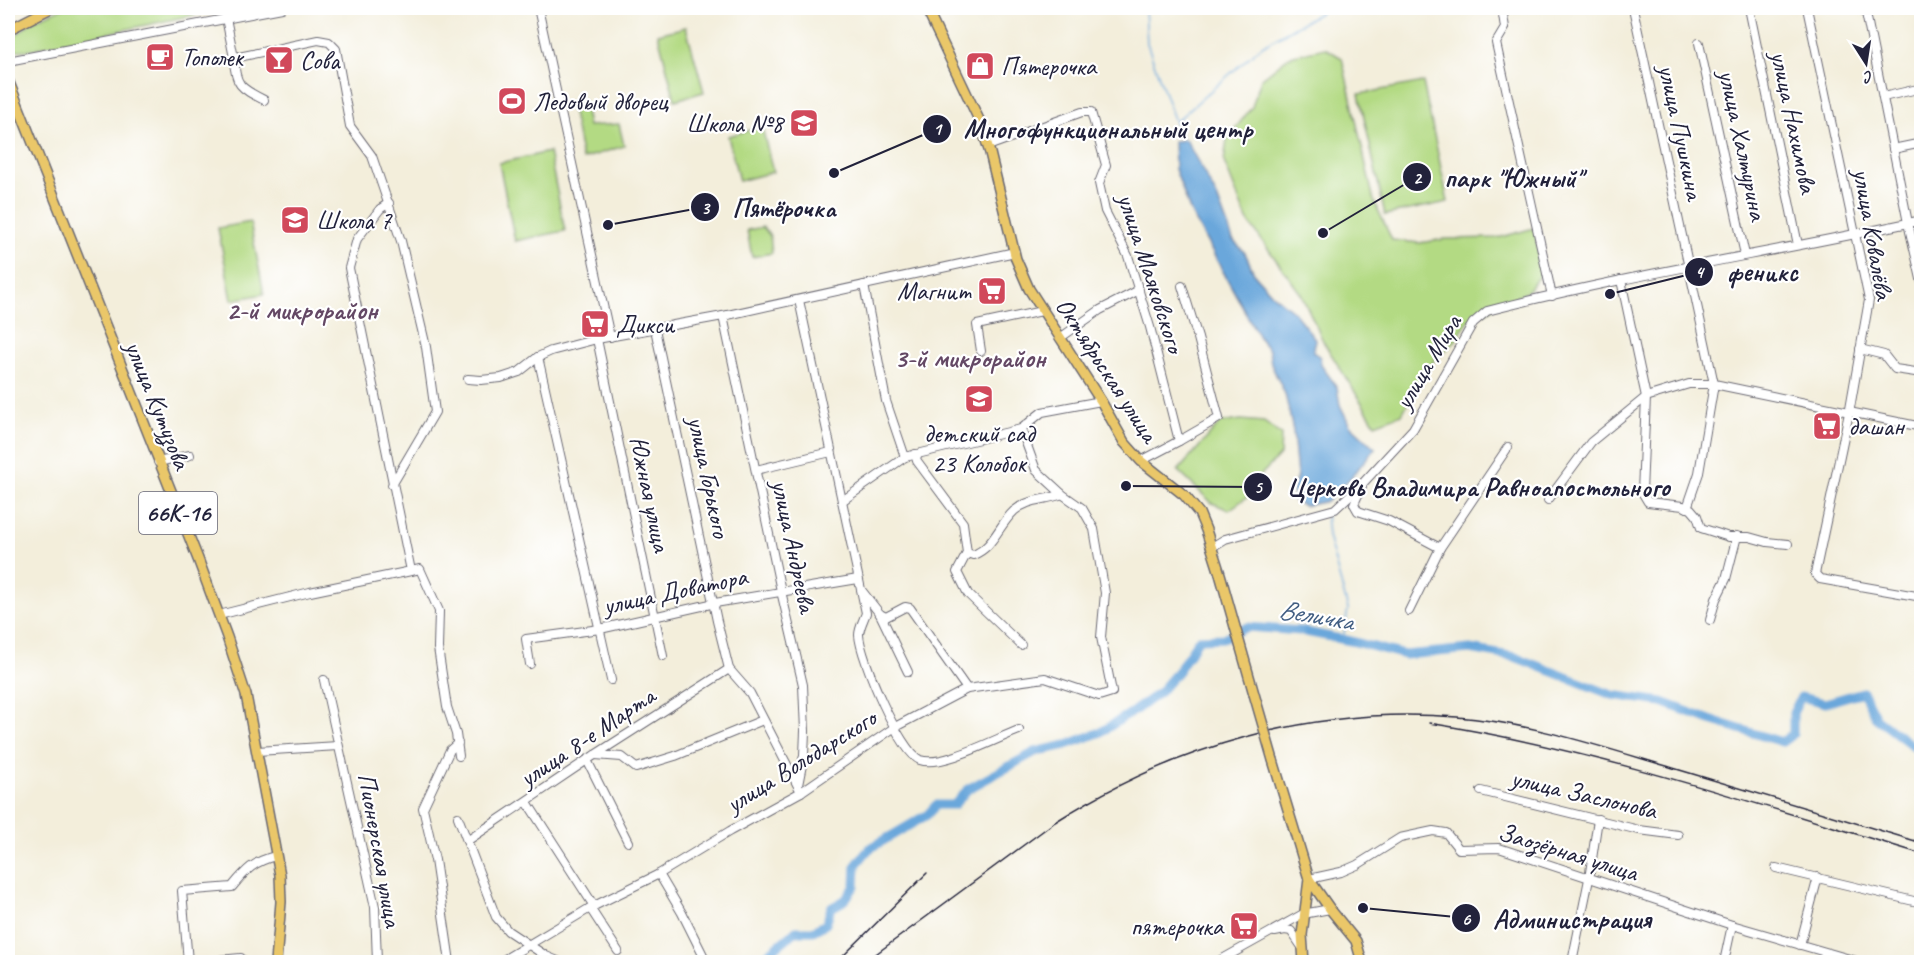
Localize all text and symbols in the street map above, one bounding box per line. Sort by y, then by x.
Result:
north arrow [1836,33,1896,93]
cafe icon: Тополек [144,41,176,73]
place label: Тополек [181,41,244,74]
bar icon: Сова [263,44,295,76]
place label: Сова [300,44,341,77]
street label: улица Нахимова [1762,46,1825,198]
shop icon: Пятерочка [964,50,996,82]
place label: Пятерочка [1001,50,1098,83]
street label: улица Пушкина [1650,60,1712,205]
street label: улица Халтурина [1711,65,1775,225]
text: С [1861,66,1875,88]
sports icon: Ледовый дворец [496,85,528,117]
place label: Ледовый дворец [533,85,669,118]
callout: Многофункциональный центр [922,106,1264,151]
place label: Школа №8 [686,107,785,140]
school or university icon: Школа №8 [788,107,820,139]
text: Многофункциональный центр [964,112,1254,146]
text: 1 [933,118,943,140]
callout: парк "Южный" [1402,155,1594,200]
text: парк "Южный" [1444,161,1588,195]
street label: улица Ковалёва [1845,164,1901,304]
text: 2 [1413,167,1423,189]
callout: Пятёрочка [690,185,848,230]
street label: улица Маяковского [1109,187,1193,359]
text: Пятёрочка [732,191,838,225]
text: 3 [701,197,711,219]
school or university icon: Школа 7 [279,204,311,236]
place label: Школа 7 [316,204,393,237]
callout: феникс [1684,249,1809,294]
text: феникс [1727,255,1800,289]
text: 4 [1695,261,1705,283]
place label: Магнит [897,275,972,308]
supermarket icon: Магнит [976,275,1008,307]
street label: Октябрьская улица [1048,291,1167,451]
district label: 2-й микрорайон [226,293,380,327]
street label: улица Мира [1386,307,1470,417]
supermarket icon: Дикси [579,308,611,340]
place label: Дикси [616,308,676,341]
street label: улица Кутузова [116,334,199,476]
district label: 3-й микрорайон [894,341,1048,375]
school or university icon: детский сад 23 Колобок [963,383,995,415]
supermarket icon: дашан [1811,410,1843,442]
place label: дашан [1848,410,1906,443]
street label: улица Горького [680,411,738,543]
place label: детский сад 23 Колобок [924,417,1037,480]
street label: Южная улица [622,433,679,556]
callout: Церковь Владимира Равноапостольного [1243,464,1682,509]
text: Церковь Владимира Равноапостольного [1287,470,1672,504]
street label: улица Андреева [763,475,825,618]
text: 5 [1254,476,1264,498]
road number: 66К-16 [139,492,217,534]
street label: улица Доватора [598,559,752,623]
water label: Величка [1276,592,1359,639]
street label: улица 8-е Марта [511,678,663,796]
street label: улица Володарского [718,700,885,821]
street label: улица Заслонова [1506,761,1662,827]
street label: Пионерская улица [350,771,410,931]
street label: Заозёрная улица [1494,815,1643,890]
callout: Администрация [1451,896,1663,941]
text: Администрация [1493,902,1653,936]
text: 6 [1462,908,1472,930]
place label: пятерочка [1131,910,1225,943]
supermarket icon: пятерочка [1228,910,1260,942]

